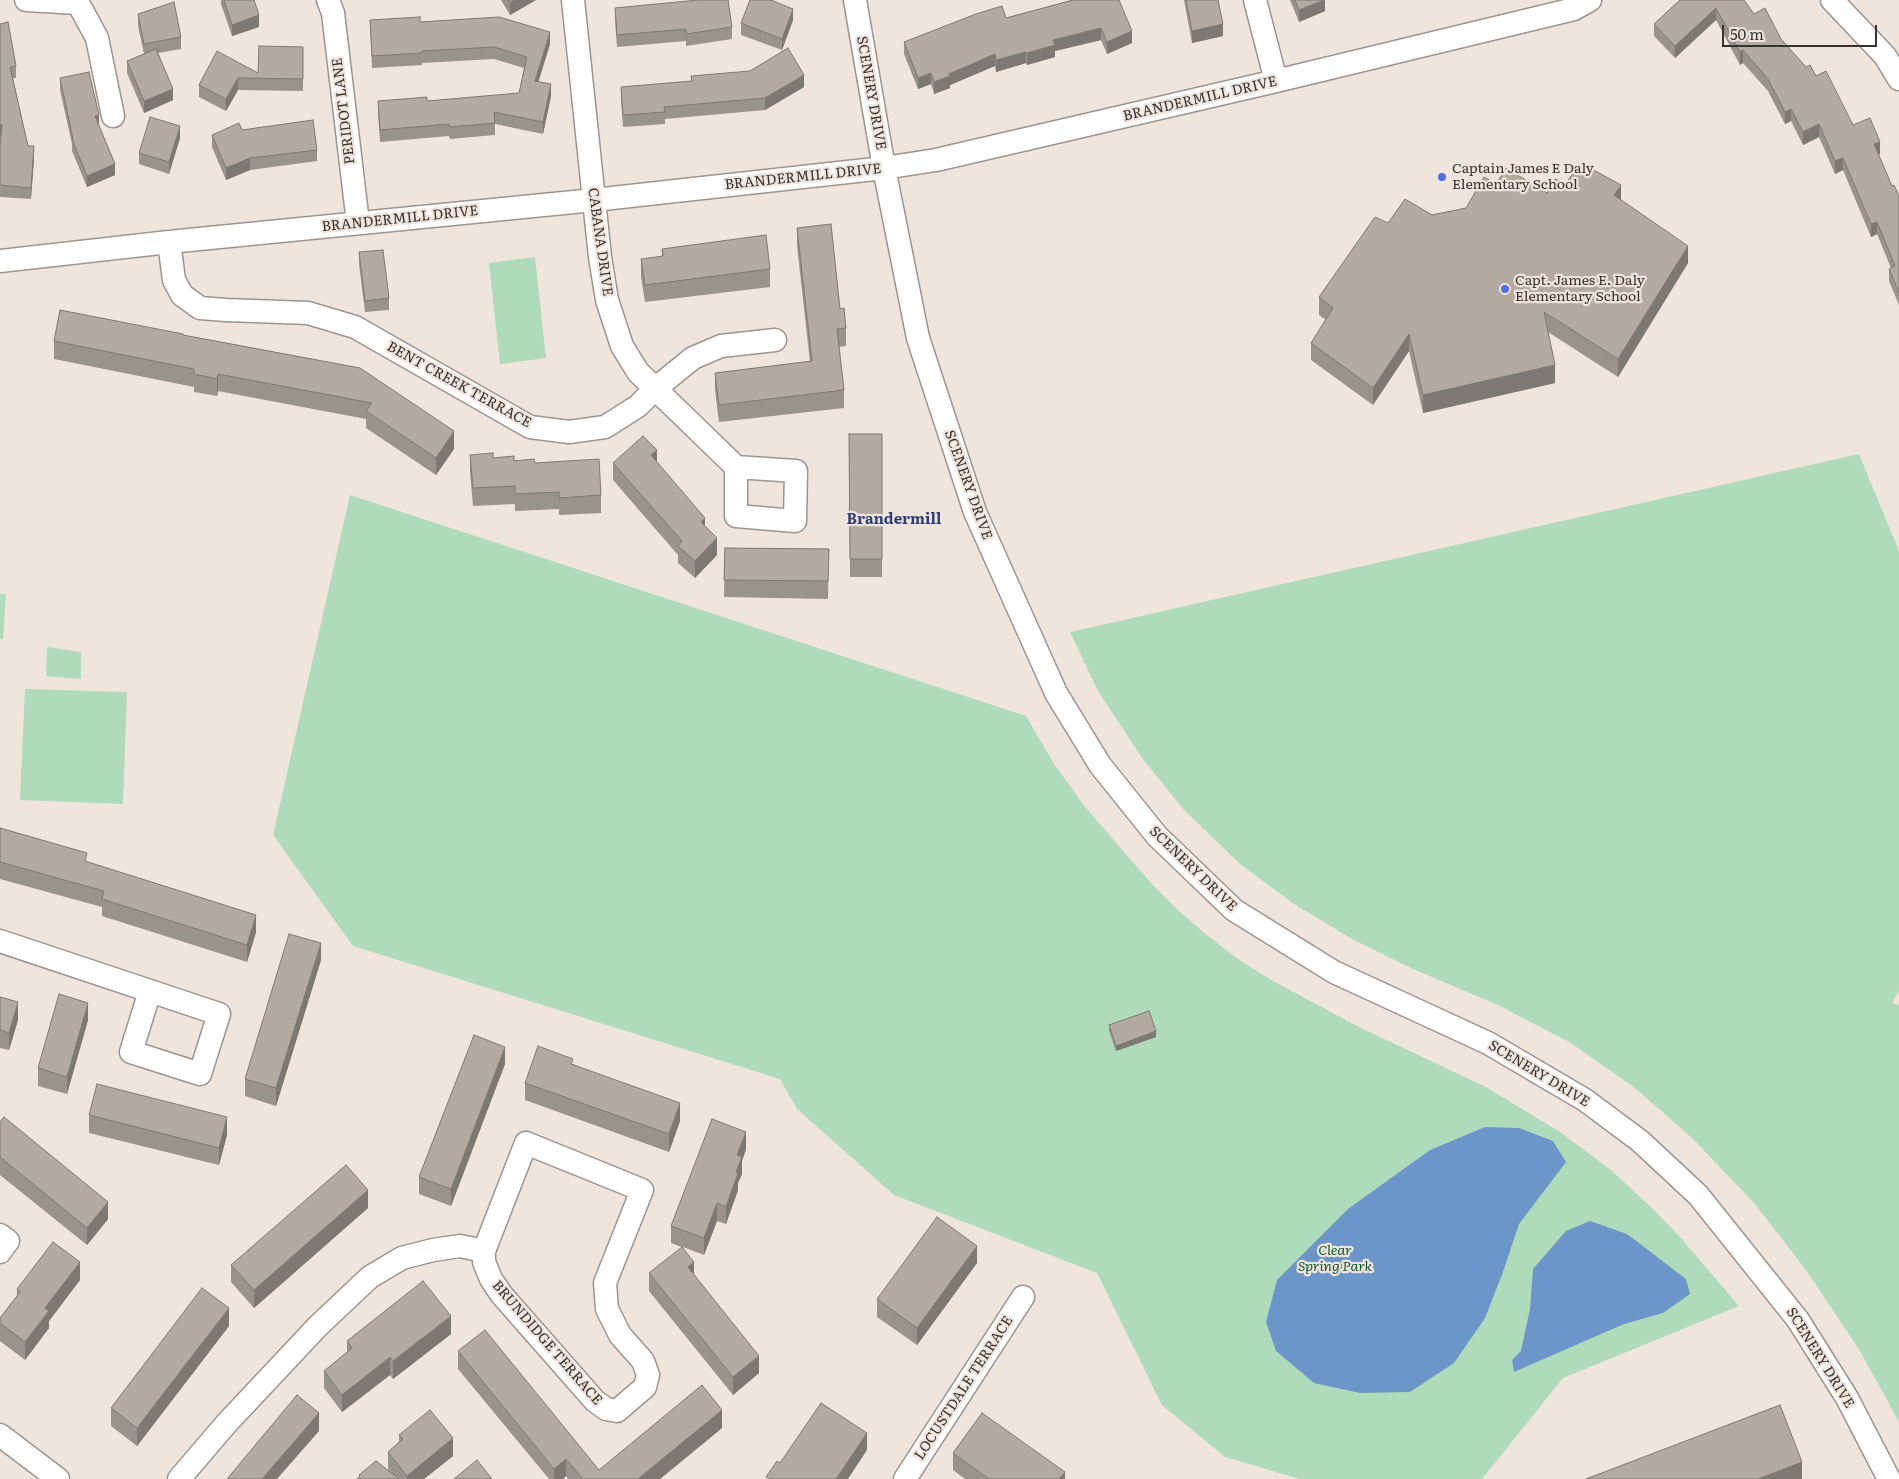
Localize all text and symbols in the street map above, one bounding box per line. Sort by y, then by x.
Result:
scale bar [1724,15,1879,47]
text: 50 m [1730,22,1764,45]
street label: SCENERY DRIVE [853,35,889,151]
street label: PERIDOT LANE [329,57,359,165]
street label: BRANDERMILL DRIVE [1121,73,1279,125]
street label: BRANDERMILL DRIVE [724,160,882,194]
place label: Captain James E Daly Elementary School [1452,161,1594,193]
marker: Captain James E Daly Elementary School [1436,171,1448,183]
street label: CABANA DRIVE [584,187,616,297]
street label: BRANDERMILL DRIVE [321,202,479,236]
place label: Capt. James E. Daly Elementary School [1515,273,1645,306]
marker: Capt. James E. Daly Elementary School [1499,283,1511,295]
street label: BENT CREEK TERRACE [384,338,534,432]
street label: SCENERY DRIVE [940,428,996,542]
district label: Brandermill [847,511,941,529]
street label: SCENERY DRIVE [1146,823,1240,915]
street label: SCENERY DRIVE [1485,1037,1593,1111]
park label: Clear Spring Park [1298,1243,1372,1276]
street label: BRUNDIDGE TERRACE [488,1277,606,1409]
street label: SCENERY DRIVE [1782,1305,1858,1411]
street label: LOCUSTDALE TERRACE [911,1313,1017,1463]

